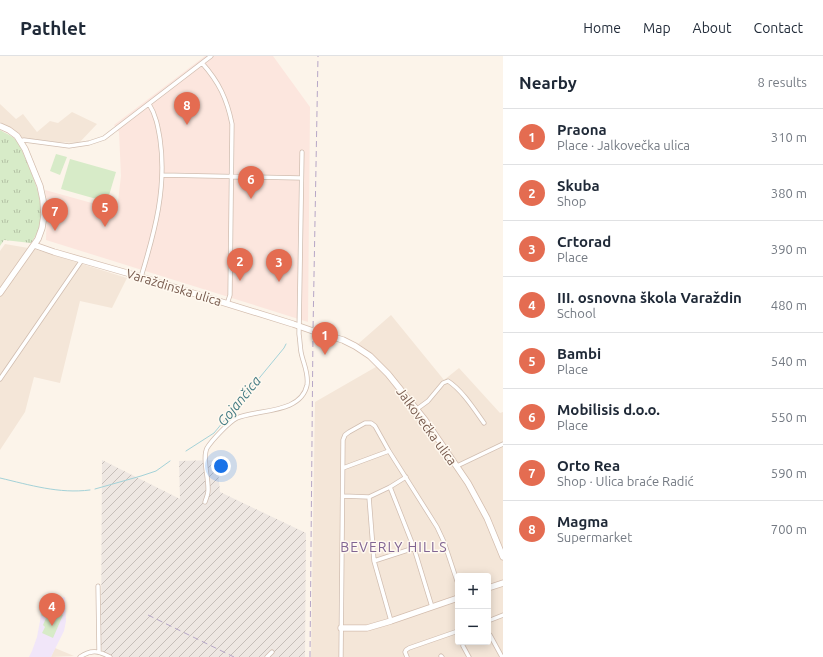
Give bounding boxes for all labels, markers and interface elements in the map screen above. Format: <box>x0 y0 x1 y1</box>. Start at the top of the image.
text: Pathlet <box>20 17 86 39</box>
text: Home <box>583 20 621 36</box>
text: Map <box>643 20 671 36</box>
text: About <box>693 20 732 36</box>
text: Contact <box>754 20 803 36</box>
text: Nearby <box>519 73 577 92</box>
text: 8 results <box>757 75 807 89</box>
pin: 8 <box>174 92 200 125</box>
text: Praona <box>557 121 607 138</box>
text: 1 <box>528 130 536 144</box>
text: 310 m <box>771 130 807 144</box>
text: Place · Jalkovečka ulica <box>557 138 690 152</box>
pin: 6 <box>238 166 264 199</box>
text: Skuba <box>557 177 600 194</box>
text: 2 <box>528 186 536 200</box>
text: 380 m <box>771 186 807 200</box>
pin: 5 <box>92 194 118 227</box>
text: Shop <box>557 194 586 208</box>
pin: 7 <box>42 198 68 231</box>
text: Crtorad <box>557 233 611 250</box>
text: 3 <box>528 242 536 256</box>
text: 390 m <box>771 242 807 256</box>
pin: 2 <box>227 248 253 281</box>
pin: 3 <box>266 249 292 282</box>
text: Place <box>557 250 588 264</box>
street label: Varaždinska ulica <box>125 266 223 308</box>
text: III. osnovna škola Varaždin <box>557 289 742 306</box>
text: 4 <box>528 298 536 312</box>
text: 480 m <box>771 298 807 312</box>
text: School <box>557 306 596 320</box>
pin: 1 <box>312 322 338 355</box>
text: Bambi <box>557 345 601 362</box>
text: 5 <box>528 354 536 368</box>
text: 540 m <box>771 354 807 368</box>
text: Place <box>557 362 588 376</box>
water label: Gojančica <box>214 372 264 429</box>
street label: Jalkovečka ulica <box>394 384 460 468</box>
text: Mobilisis d.o.o. <box>557 401 660 418</box>
text: 6 <box>528 410 536 424</box>
text: 550 m <box>771 410 807 424</box>
text: Place <box>557 418 588 432</box>
your location <box>211 456 231 476</box>
text: Orto Rea <box>557 457 620 474</box>
text: 7 <box>528 466 536 480</box>
text: 590 m <box>771 466 807 480</box>
text: Shop · Ulica braće Radić <box>557 474 694 488</box>
text: Magma <box>557 513 608 530</box>
text: 8 <box>528 522 536 536</box>
text: 700 m <box>771 522 807 536</box>
text: Supermarket <box>557 530 632 544</box>
district label: BEVERLY HILLS <box>340 539 448 555</box>
map controls <box>455 573 491 645</box>
button: + <box>455 573 491 609</box>
pin: 4 <box>39 593 65 626</box>
button: − <box>455 609 491 645</box>

